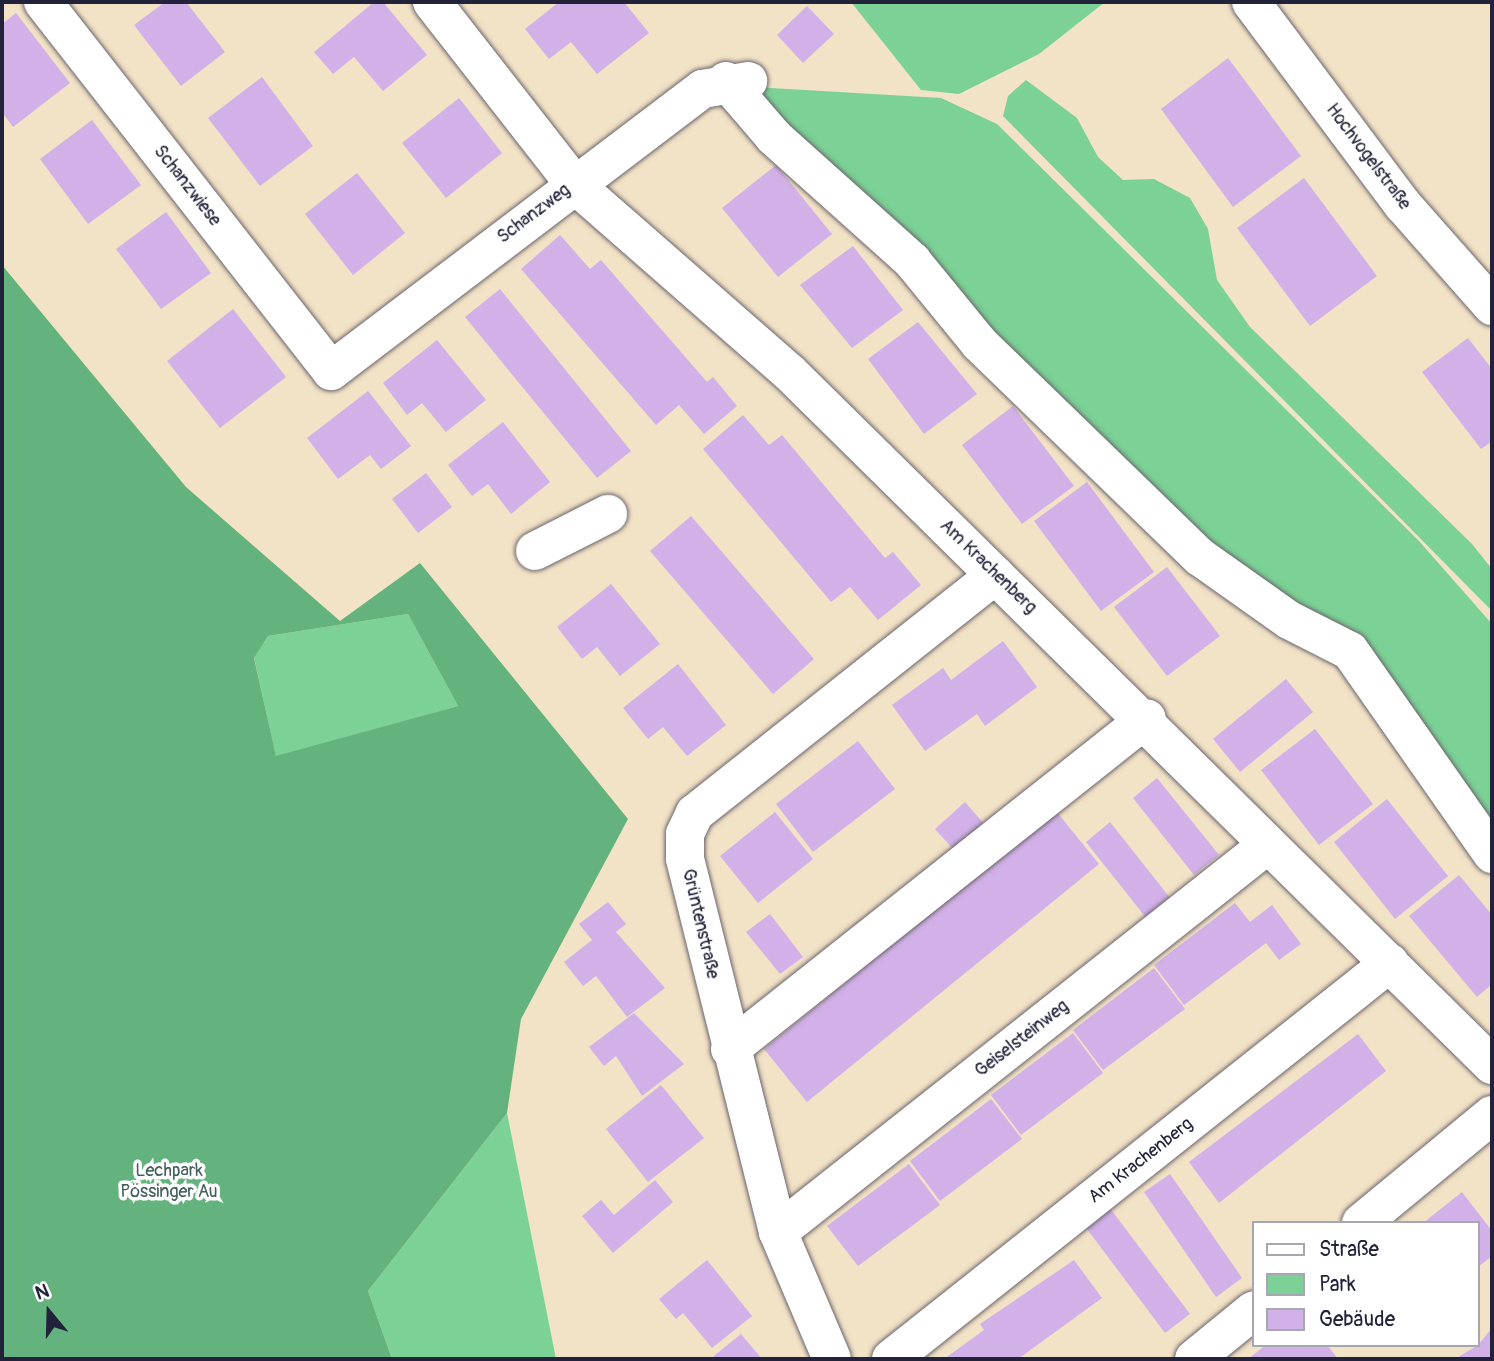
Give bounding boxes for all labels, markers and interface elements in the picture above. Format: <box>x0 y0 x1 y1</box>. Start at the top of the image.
street label: Hochvogelstraße <box>1321 100 1415 214</box>
street label: Schanzwiese <box>149 141 225 231</box>
street label: Schanzweg <box>493 180 575 248</box>
street label: Am Krachenberg <box>935 515 1041 619</box>
street label: Grüntenstraße <box>677 867 723 981</box>
street label: Geiselsteinweg <box>971 996 1073 1082</box>
street label: Am Krachenberg <box>1085 1114 1197 1208</box>
park label: Lechpark Pössinger Au <box>120 1161 218 1204</box>
legend <box>1252 1221 1480 1347</box>
text: Straße <box>1319 1236 1379 1263</box>
text: Park <box>1319 1271 1356 1298</box>
north arrow <box>14 1277 84 1347</box>
text: N <box>32 1279 52 1306</box>
text: Gebäude <box>1319 1306 1395 1333</box>

